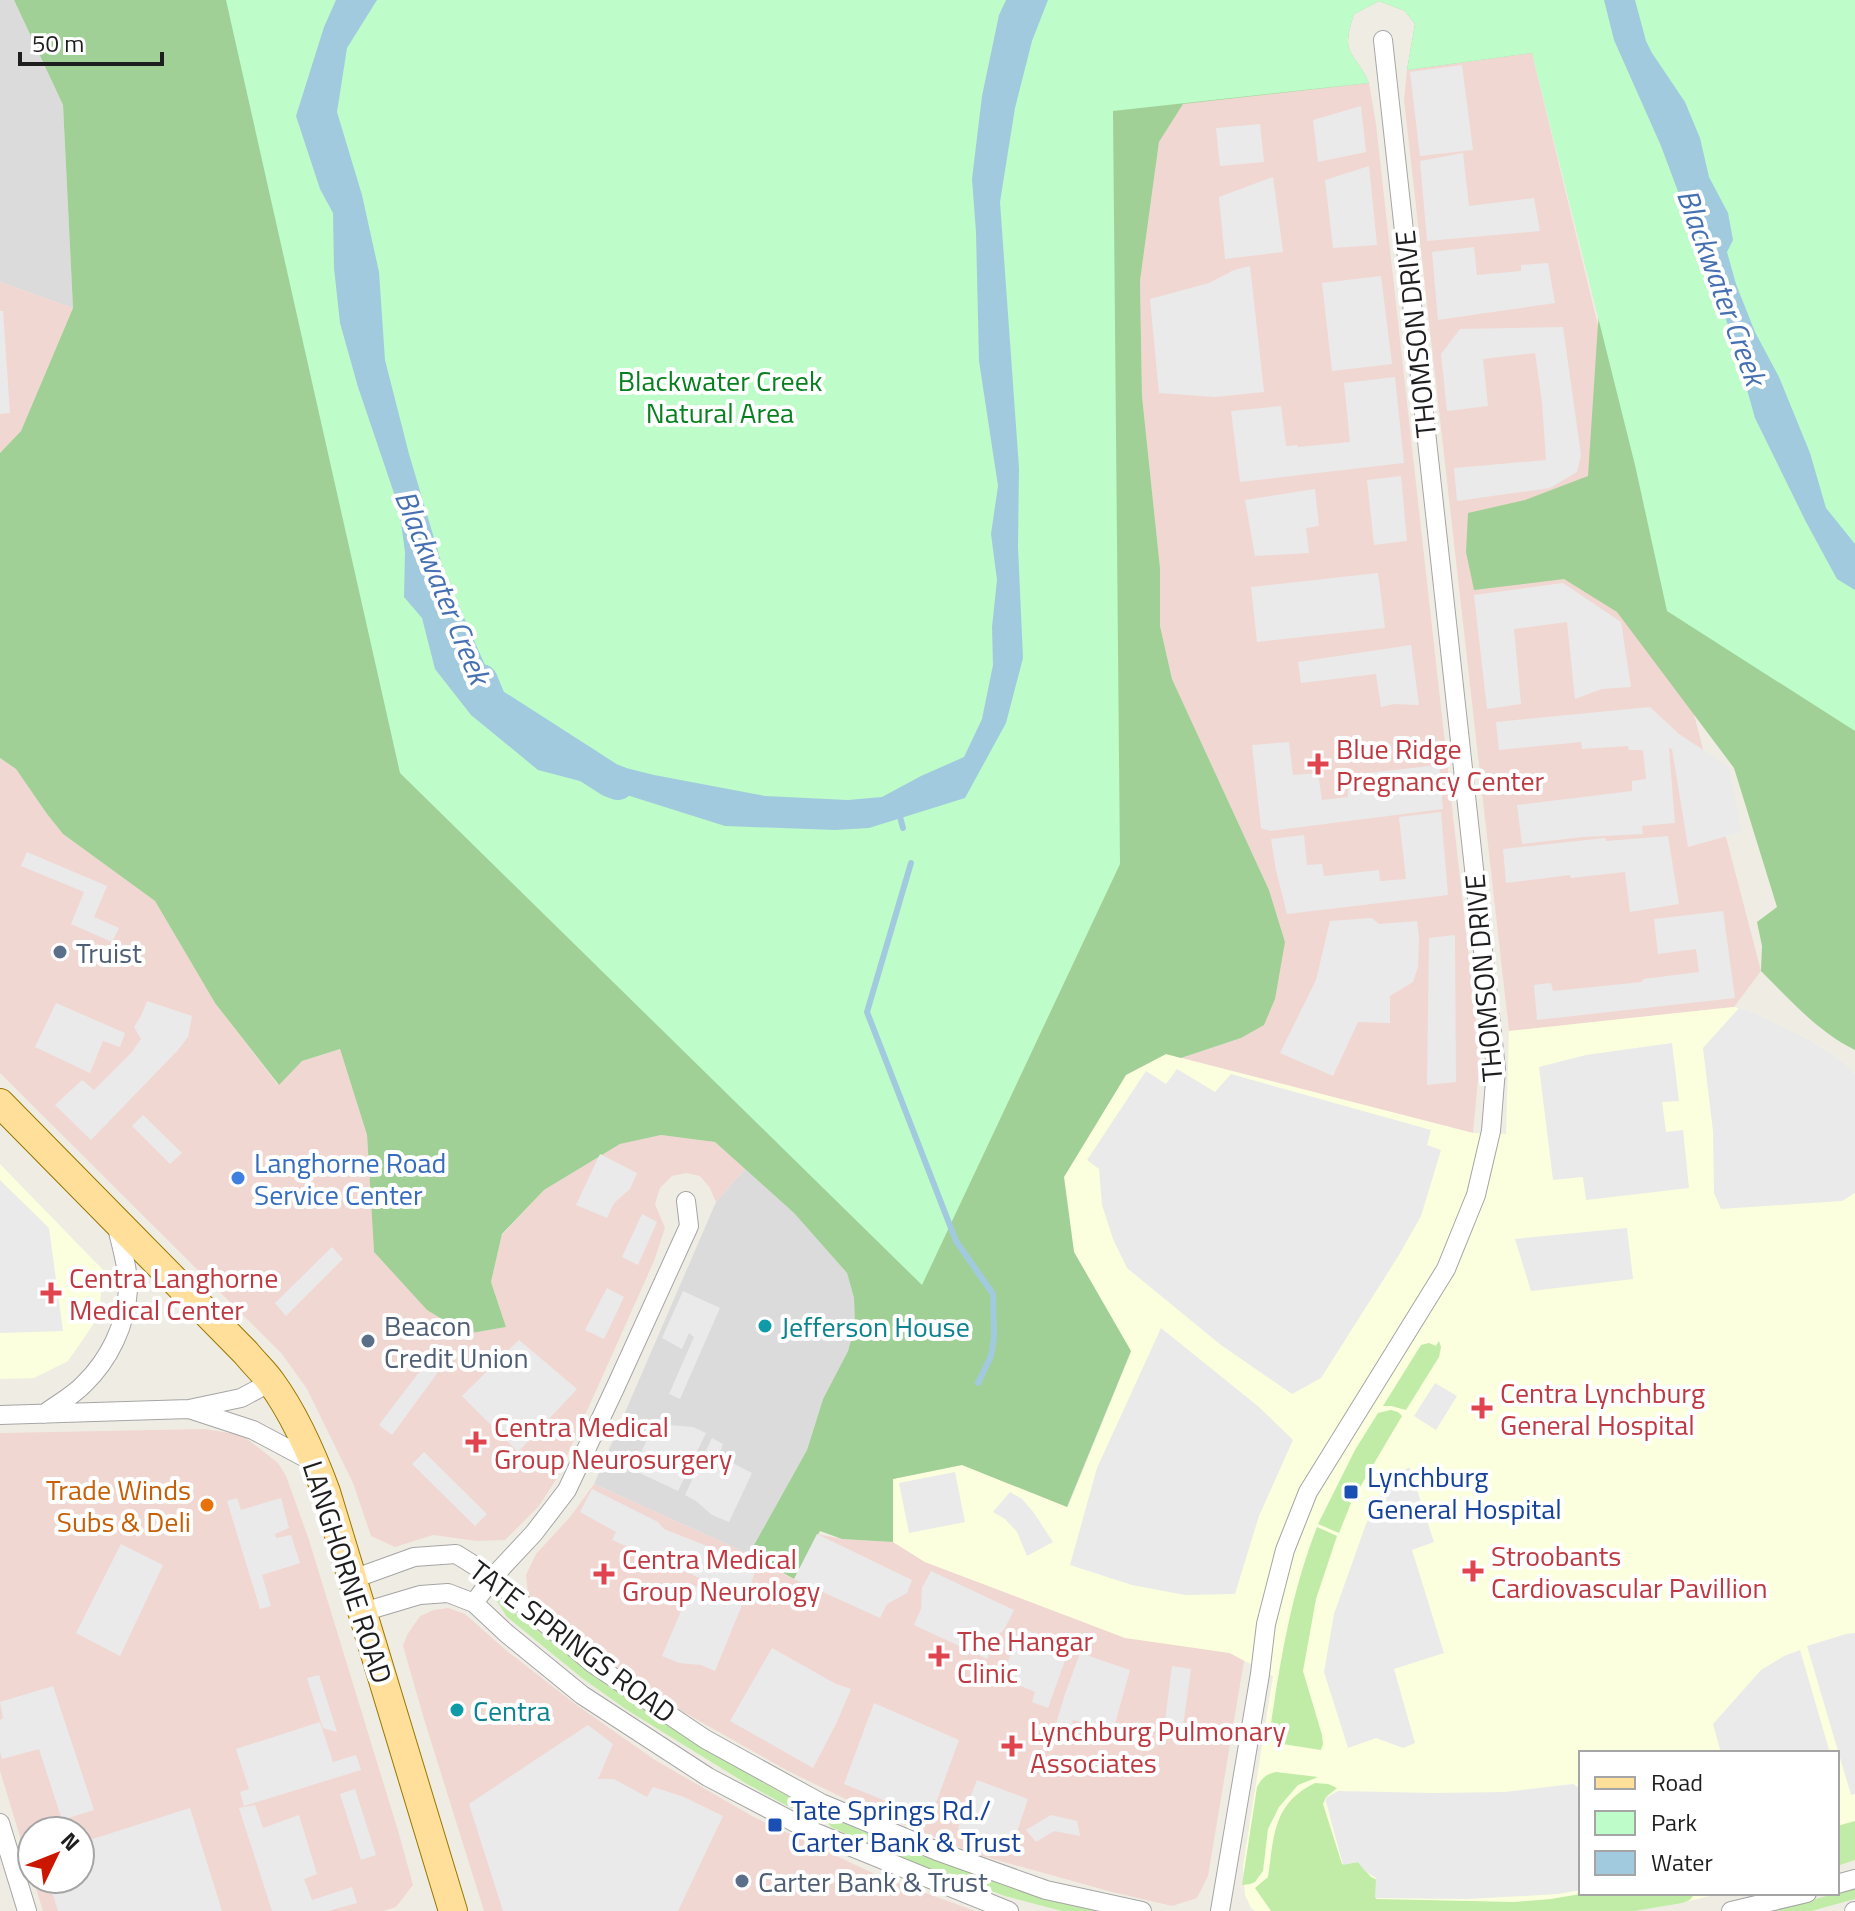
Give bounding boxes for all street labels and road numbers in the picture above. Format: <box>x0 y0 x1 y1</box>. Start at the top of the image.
street label: THOMSON DRIVE <box>1383 228 1447 440</box>
street label: THOMSON DRIVE <box>1453 872 1513 1084</box>
street label: LANGHORNE ROAD <box>292 1455 404 1689</box>
street label: TATE SPRINGS ROAD <box>461 1549 685 1733</box>

